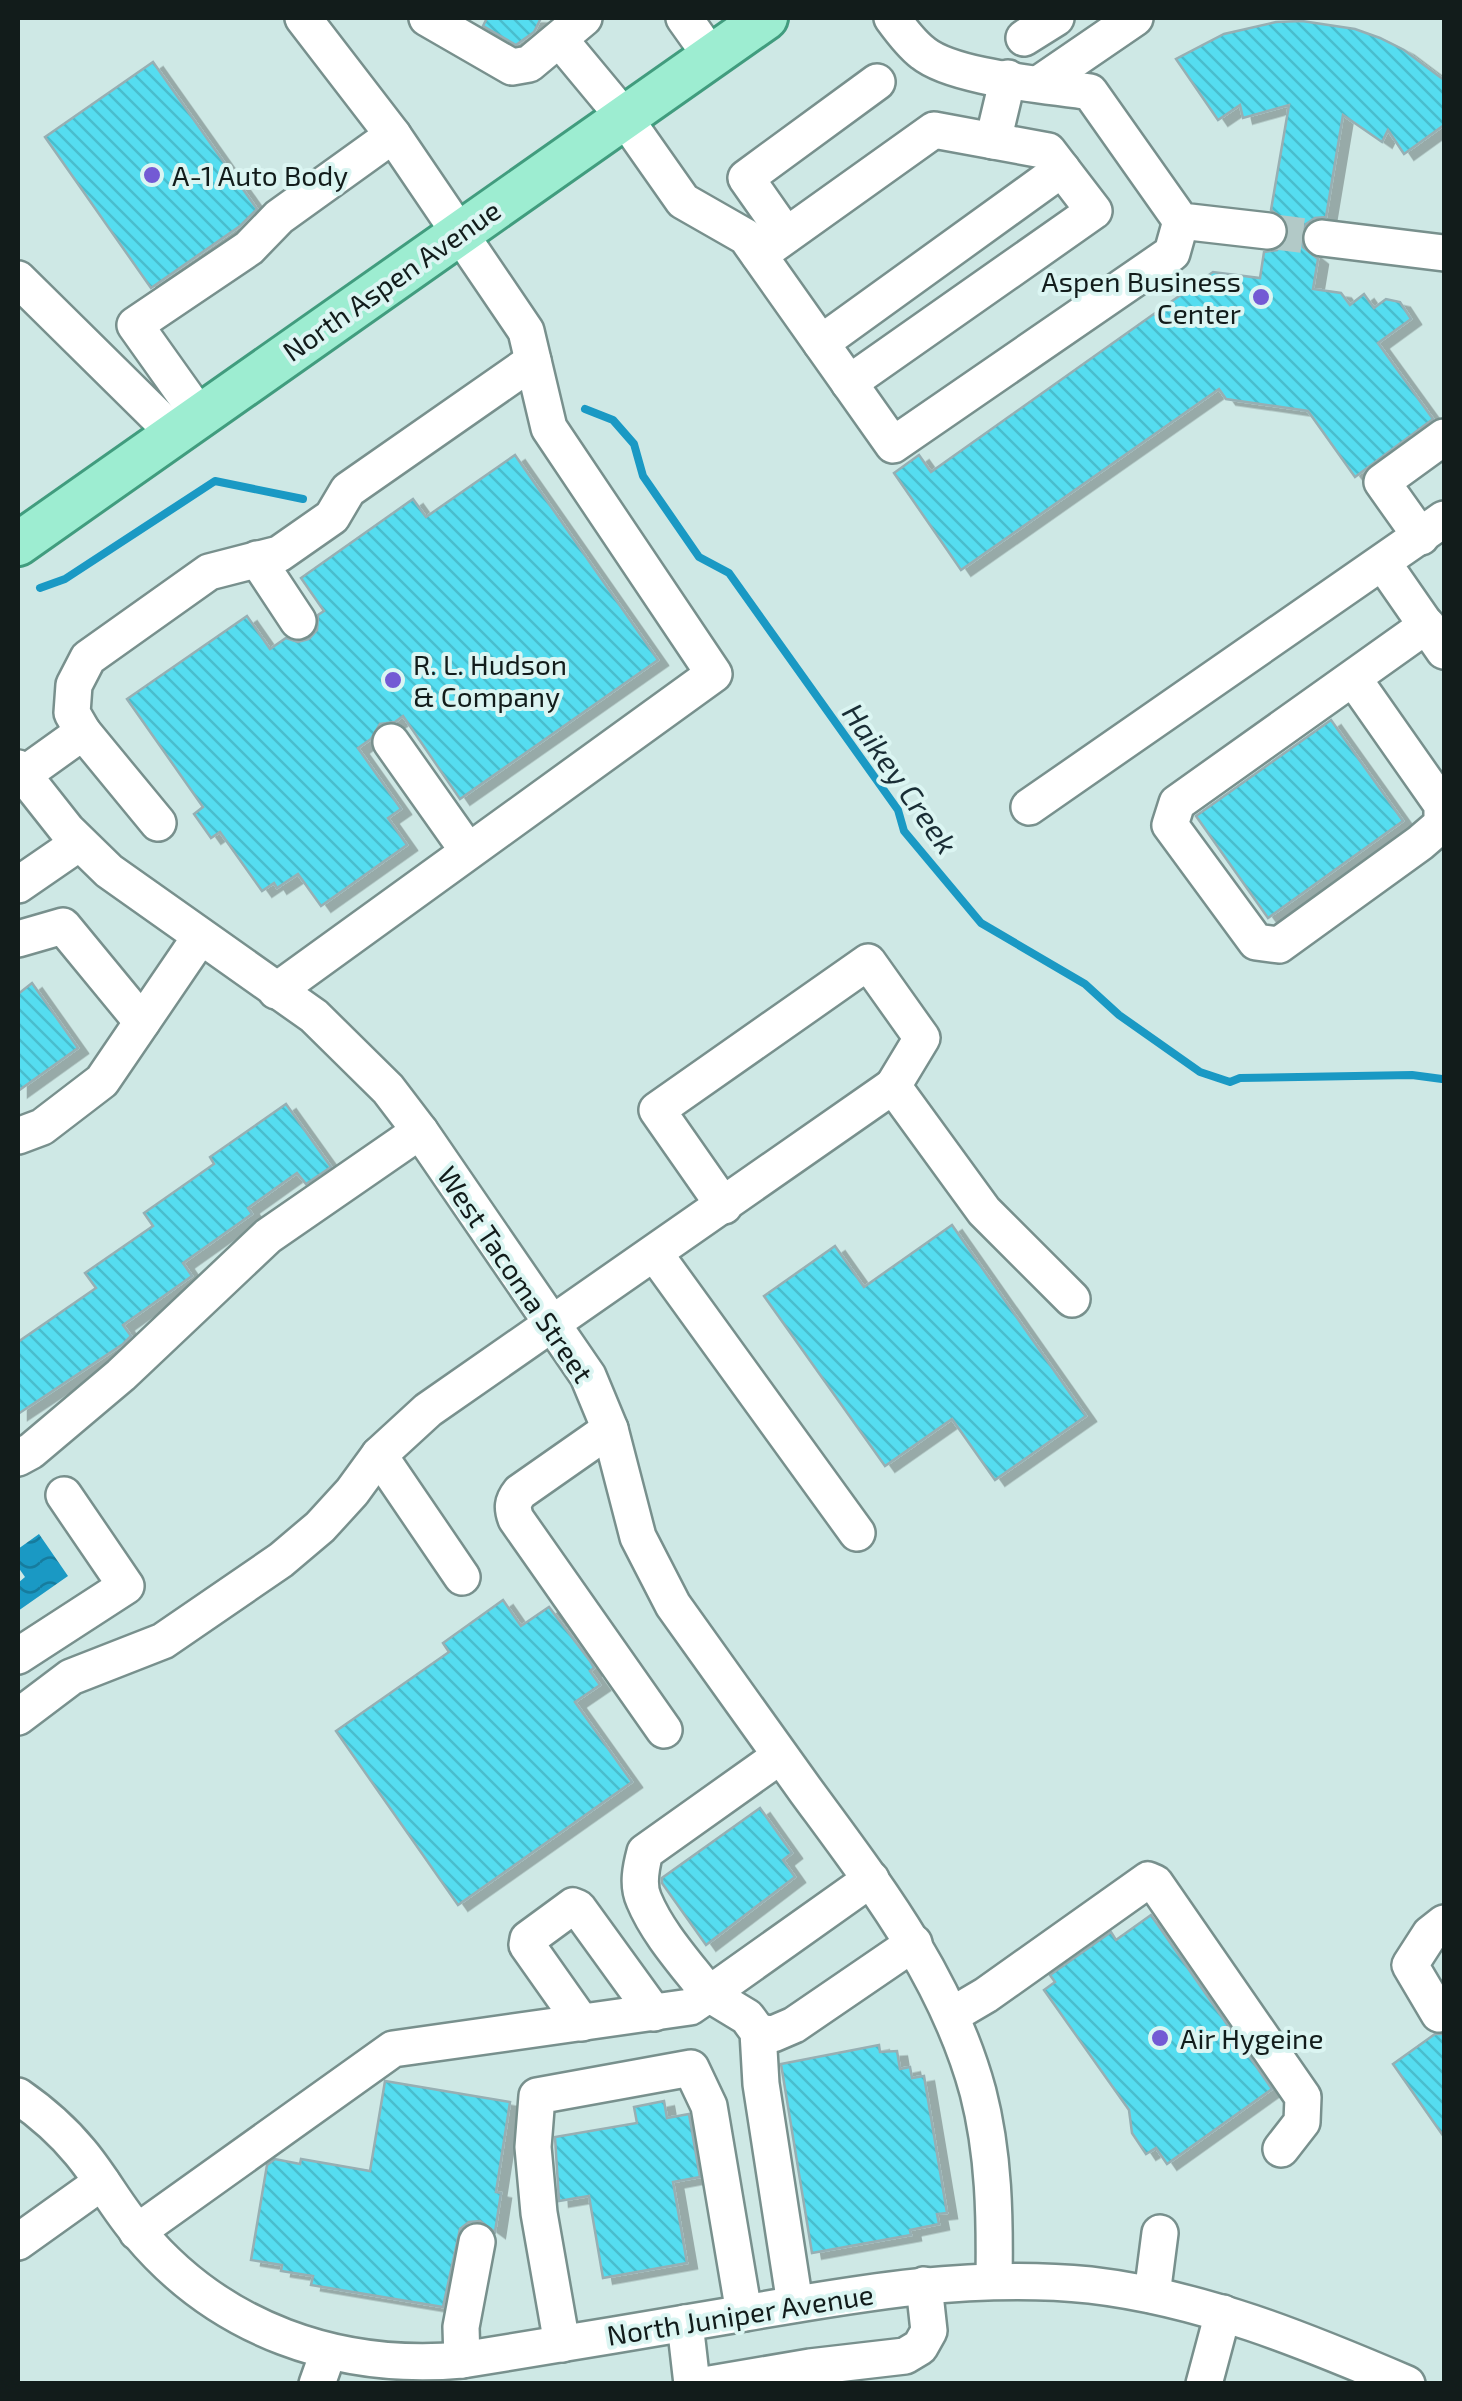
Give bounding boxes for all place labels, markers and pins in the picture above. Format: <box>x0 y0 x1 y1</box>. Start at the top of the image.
place label: A-1 Auto Body <box>172 158 348 192</box>
marker: A-1 Auto Body <box>141 164 163 186</box>
place label: Aspen Business Center <box>1041 264 1241 330</box>
marker: Aspen Business Center <box>1250 286 1272 308</box>
place label: R. L. Hudson & Company <box>413 647 567 713</box>
marker: R. L. Hudson & Company <box>382 669 404 691</box>
place label: Air Hygeine <box>1180 2021 1323 2055</box>
marker: Air Hygeine <box>1149 2027 1171 2049</box>

